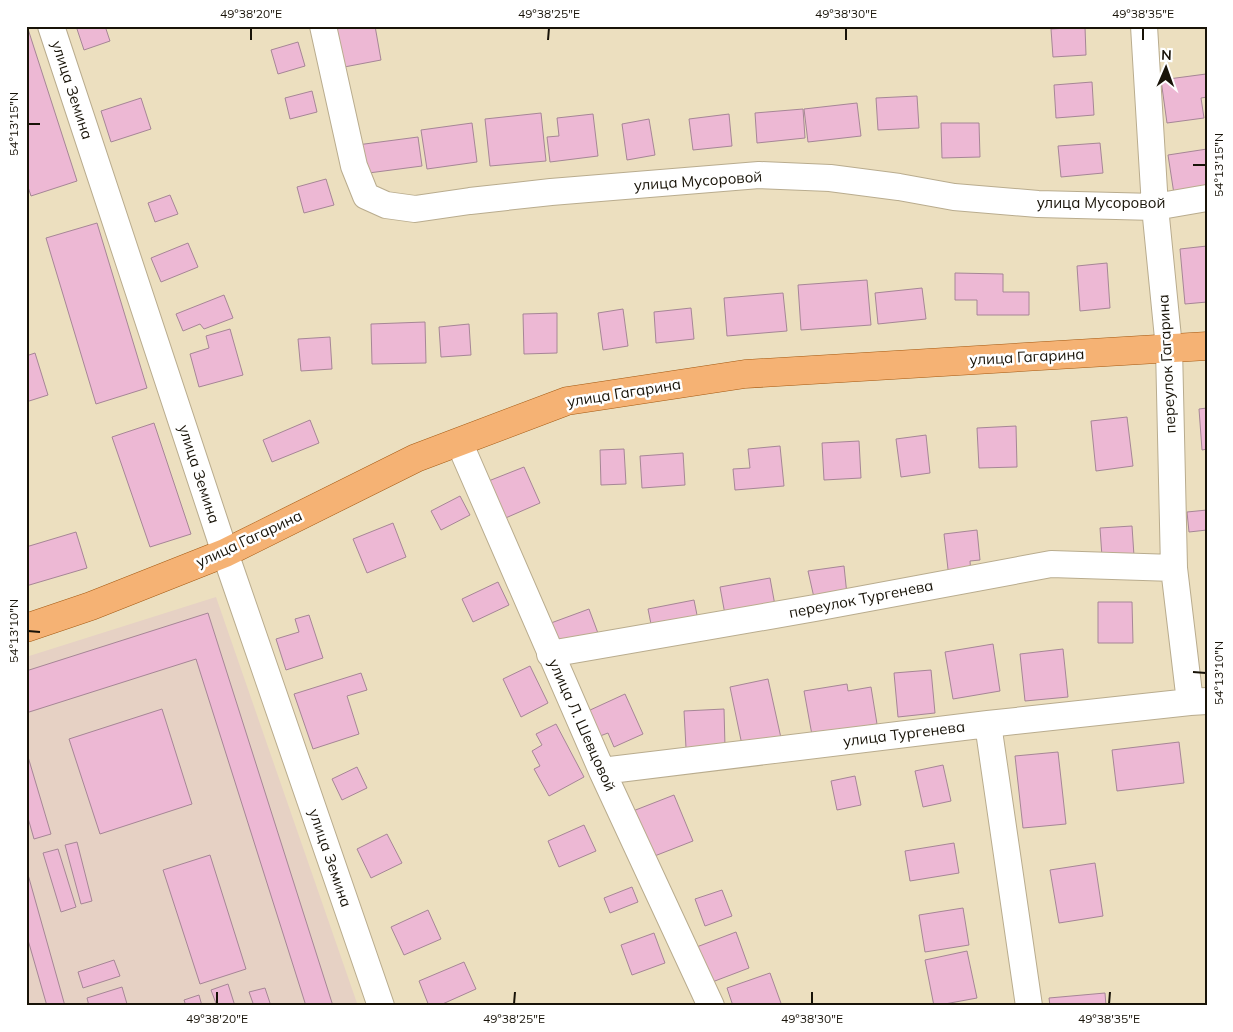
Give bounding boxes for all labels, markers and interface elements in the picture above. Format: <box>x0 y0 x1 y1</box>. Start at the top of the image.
text: 49°38'20"E <box>220 6 282 21</box>
text: 49°38'25"E <box>518 6 580 21</box>
text: 49°38'30"E <box>815 6 877 21</box>
text: 49°38'35"E <box>1112 6 1174 21</box>
street label: улица Земина <box>48 38 97 142</box>
north arrow <box>1140 42 1190 92</box>
text: N <box>1161 46 1172 64</box>
text: 54°13'15"N <box>6 92 21 156</box>
text: 54°13'15"N <box>1211 133 1226 197</box>
street label: улица Мусоровой <box>633 167 763 194</box>
street label: улица Мусоровой <box>1037 193 1165 212</box>
street label: переулок Гагарина <box>1153 294 1180 434</box>
street label: улица Гагарина <box>969 344 1085 369</box>
street label: улица Гагарина <box>566 374 682 411</box>
street label: улица Земина <box>175 422 224 526</box>
street label: улица Гагарина <box>193 506 305 571</box>
street label: переулок Тургенева <box>787 575 935 622</box>
text: 54°13'10"N <box>6 599 21 663</box>
text: 54°13'10"N <box>1211 641 1226 705</box>
street label: улица Л. Шевцовой <box>545 656 620 794</box>
street label: улица Тургенева <box>842 717 966 750</box>
street label: улица Земина <box>305 806 356 910</box>
text: 49°38'20"E <box>186 1011 248 1026</box>
text: 49°38'25"E <box>483 1011 545 1026</box>
text: 49°38'30"E <box>781 1011 843 1026</box>
text: 49°38'35"E <box>1078 1011 1140 1026</box>

